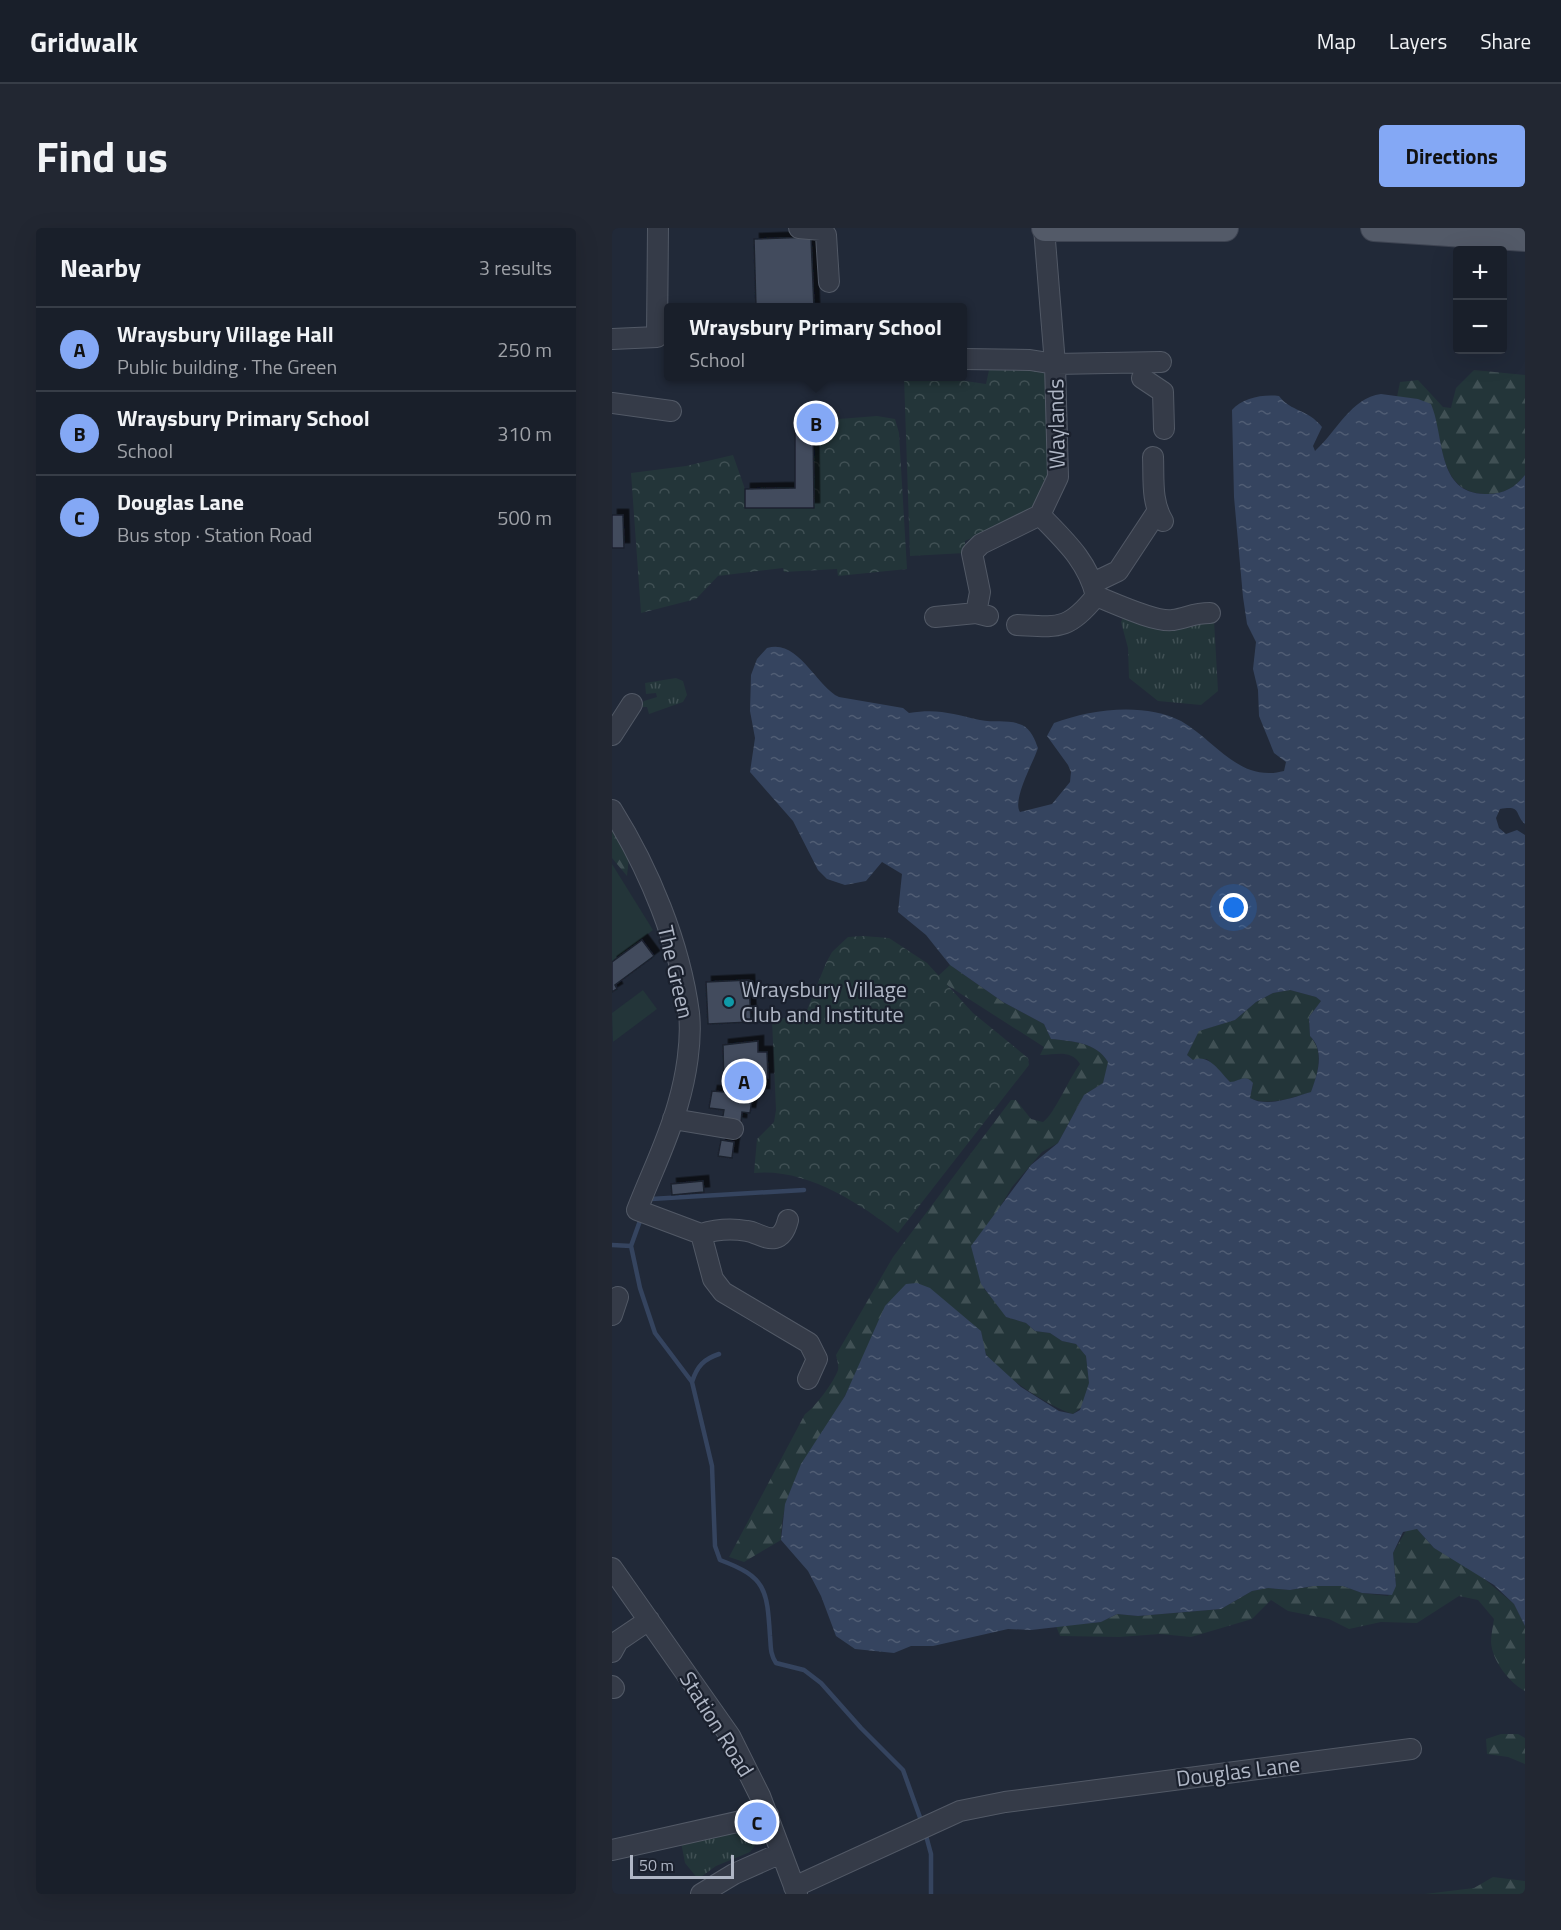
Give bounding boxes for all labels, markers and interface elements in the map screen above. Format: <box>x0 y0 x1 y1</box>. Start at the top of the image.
text: Gridwalk <box>30 20 138 63</box>
text: Map <box>1317 25 1356 57</box>
text: Layers <box>1389 25 1447 57</box>
text: Share <box>1480 25 1531 57</box>
text: Find us <box>36 124 168 188</box>
button: Directions <box>1379 125 1525 187</box>
map controls <box>1453 246 1507 354</box>
button: + <box>1453 246 1507 300</box>
text: Nearby <box>60 248 141 287</box>
text: 3 results <box>479 252 552 283</box>
button: − <box>1453 300 1507 354</box>
popup <box>664 303 967 381</box>
text: Wraysbury Primary School <box>689 310 942 344</box>
text: Wraysbury Village Hall <box>117 317 334 351</box>
text: A <box>73 334 86 365</box>
text: 250 m <box>497 334 552 365</box>
text: School <box>689 344 745 375</box>
text: Public building · The Green <box>117 351 337 382</box>
street label: Waylands <box>1038 378 1074 470</box>
pin: B <box>796 400 836 446</box>
text: Wraysbury Primary School <box>117 401 370 435</box>
text: B <box>73 418 86 449</box>
text: 310 m <box>497 418 552 449</box>
text: School <box>117 435 173 466</box>
text: Douglas Lane <box>117 485 244 519</box>
text: C <box>74 502 85 533</box>
text: 500 m <box>497 502 552 533</box>
text: Bus stop · Station Road <box>117 519 312 550</box>
your location <box>1219 893 1248 922</box>
street label: The Green <box>649 922 703 1022</box>
place label: Wraysbury Village Club and Institute <box>741 972 907 1031</box>
marker: Wraysbury Village Club and Institute <box>722 995 736 1009</box>
pin: A <box>724 1058 764 1104</box>
street label: Station Road <box>671 1665 763 1783</box>
street label: Douglas Lane <box>1174 1747 1302 1795</box>
pin: C <box>738 1800 776 1844</box>
scale bar <box>630 1852 734 1880</box>
text: 50 m <box>639 1853 674 1877</box>

